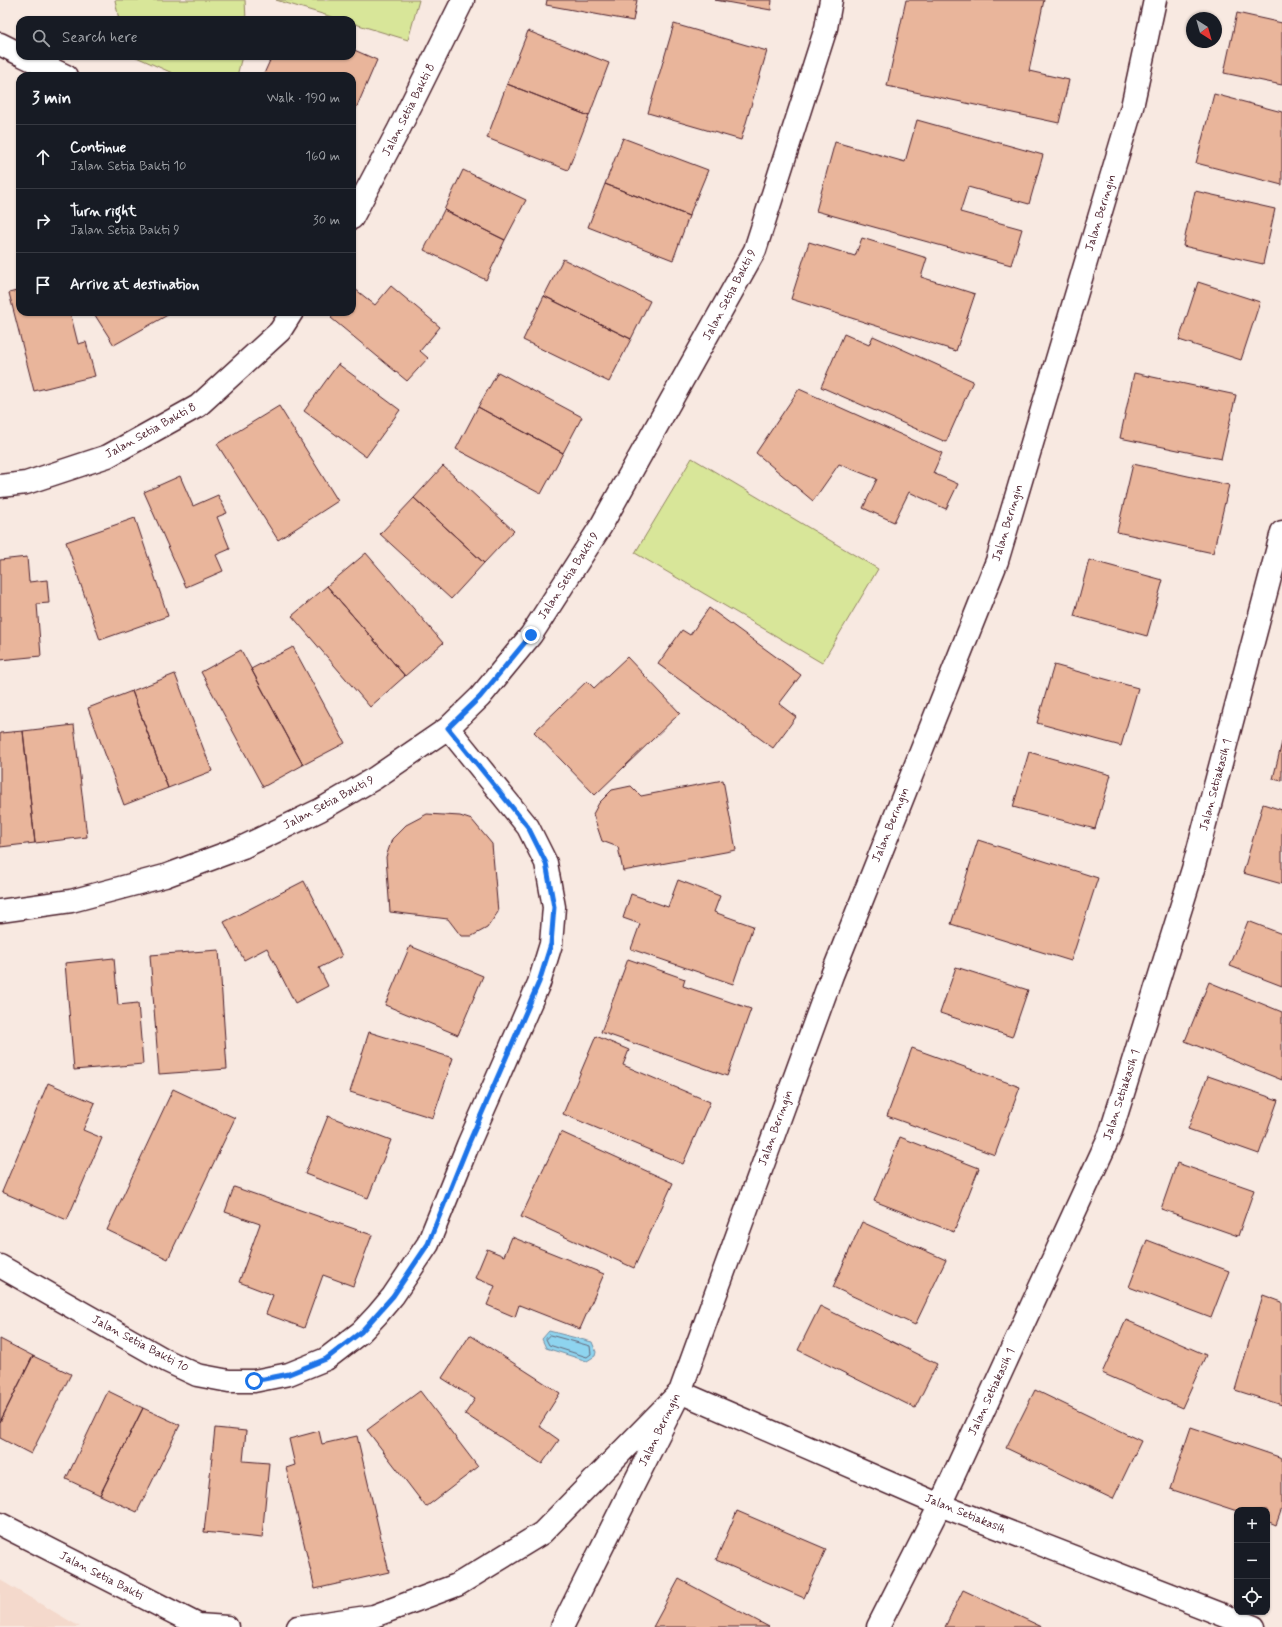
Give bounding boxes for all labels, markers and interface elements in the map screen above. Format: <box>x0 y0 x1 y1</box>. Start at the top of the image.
north arrow <box>1186 12 1222 48</box>
search box <box>16 16 356 60</box>
icon: search <box>30 27 52 49</box>
text: Search here <box>62 28 138 48</box>
street label: Jalan Setia Bakti 8 <box>379 61 439 159</box>
text: 3 min <box>32 87 71 109</box>
text: Walk · 190 m <box>267 90 340 107</box>
text: Continue <box>70 138 126 158</box>
icon: ahead <box>32 146 54 168</box>
text: 160 m <box>305 148 340 165</box>
text: Jalan Setia Bakti 10 <box>70 158 186 175</box>
street label: Jalan Beringin <box>1082 173 1120 253</box>
text: Turn right <box>70 202 137 222</box>
icon: right <box>32 210 54 232</box>
text: 30 m <box>313 212 340 229</box>
text: Jalan Setia Bakti 9 <box>70 222 180 239</box>
street label: Jalan Setia Bakti 9 <box>699 247 761 343</box>
icon: arrive <box>32 274 54 296</box>
text: Arrive at destination <box>70 275 199 295</box>
street label: Jalan Setia Bakti 8 <box>103 399 199 463</box>
street label: Jalan Beringin <box>989 483 1027 563</box>
street label: Jalan Setia Bakti 9 <box>535 529 603 623</box>
route end <box>522 626 540 644</box>
street label: Jalan Setiakasih 1 <box>1196 737 1236 833</box>
street label: Jalan Setia Bakti 9 <box>281 772 377 834</box>
street label: Jalan Beringin <box>869 785 913 865</box>
street label: Jalan Setiakasih 1 <box>1100 1047 1144 1143</box>
street label: Jalan Beringin <box>755 1088 797 1168</box>
street label: Jalan Setia Bakti 10 <box>89 1312 191 1376</box>
street label: Jalan Setiakasih 1 <box>965 1346 1019 1438</box>
route start <box>245 1372 263 1390</box>
street label: Jalan Beringin <box>635 1391 685 1469</box>
street label: Jalan Setiakasih <box>922 1490 1008 1538</box>
map controls <box>1234 1507 1270 1615</box>
button: + <box>1234 1507 1270 1543</box>
button: − <box>1234 1543 1270 1579</box>
street label: Jalan Setia Bakti <box>56 1548 146 1604</box>
button: locate <box>1234 1579 1270 1615</box>

